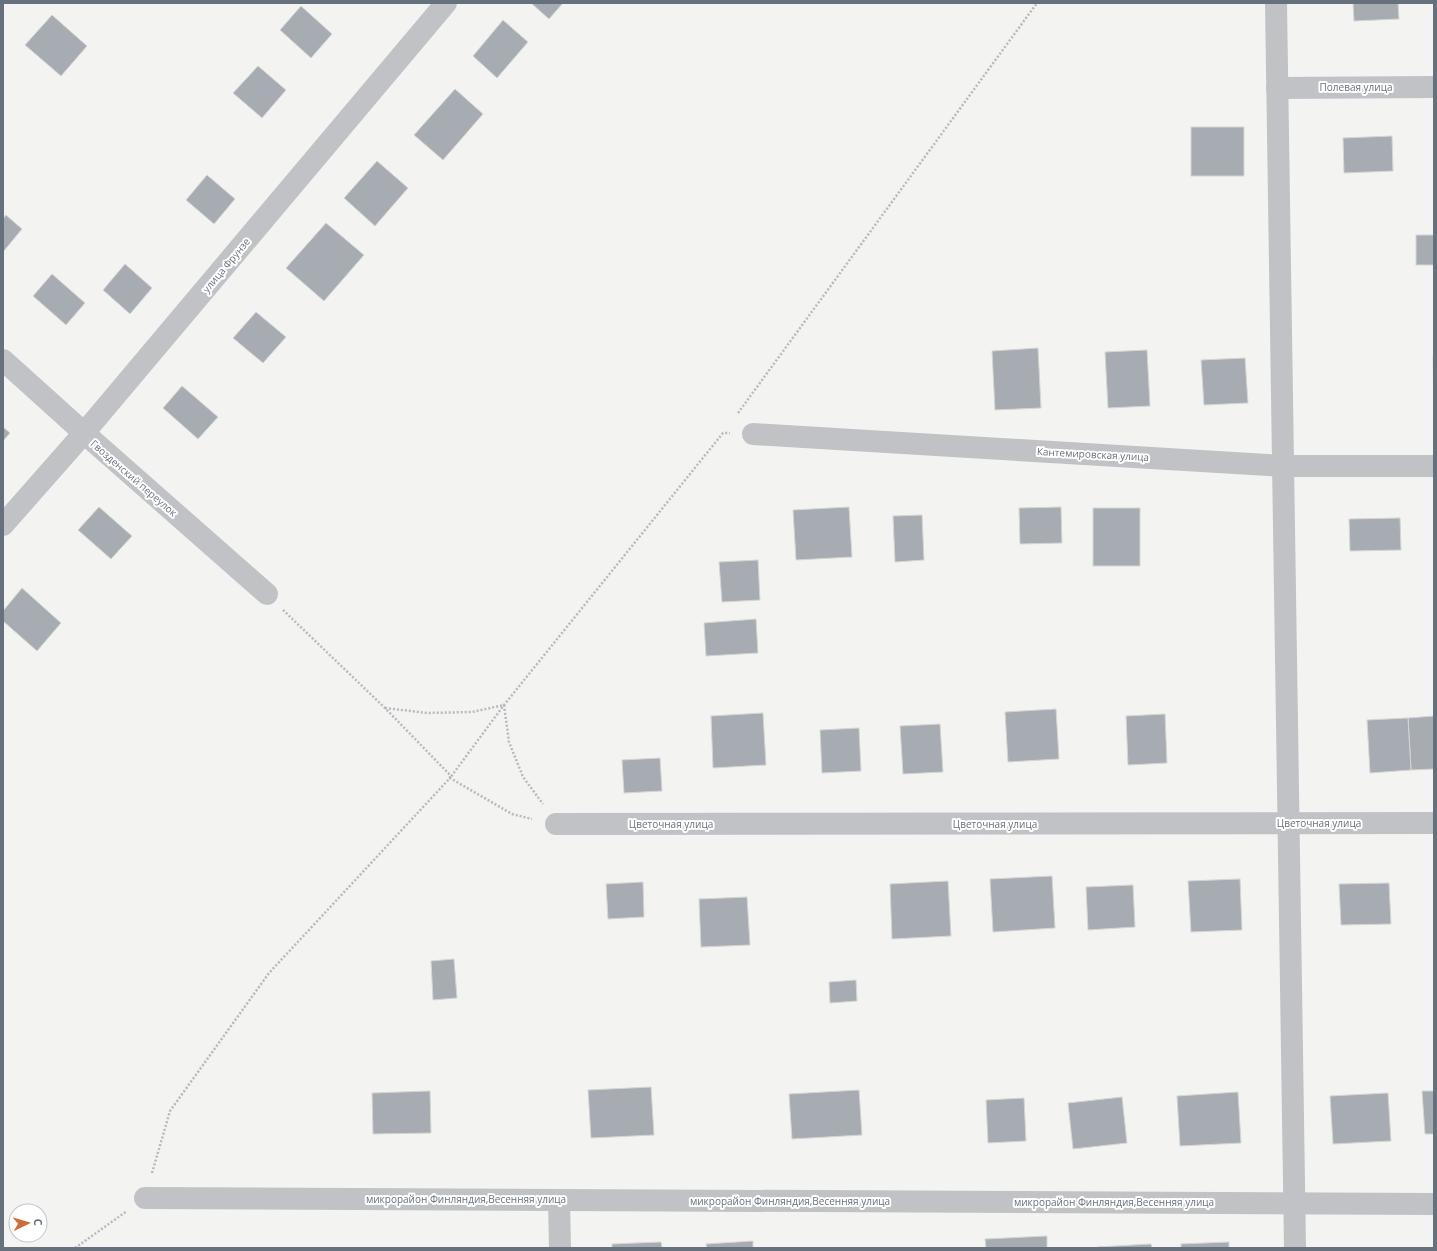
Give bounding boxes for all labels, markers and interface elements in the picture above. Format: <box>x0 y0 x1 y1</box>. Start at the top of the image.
street label: Полевая улица <box>1320 80 1392 94</box>
street label: улица Фрунзе <box>199 234 253 295</box>
street label: Гвозденский переулок <box>88 437 181 520</box>
street label: Кантемировская улица <box>1036 444 1150 464</box>
street label: Цветочная улица <box>1277 816 1361 830</box>
street label: Цветочная улица <box>629 817 713 831</box>
street label: Цветочная улица <box>953 817 1037 831</box>
street label: микрорайон Финляндия,Весенняя улица <box>366 1192 566 1206</box>
street label: микрорайон Финляндия,Весенняя улица <box>690 1194 890 1208</box>
street label: микрорайон Финляндия,Весенняя улица <box>1014 1195 1214 1209</box>
north arrow <box>8 1203 48 1243</box>
text: С <box>31 1218 46 1226</box>

